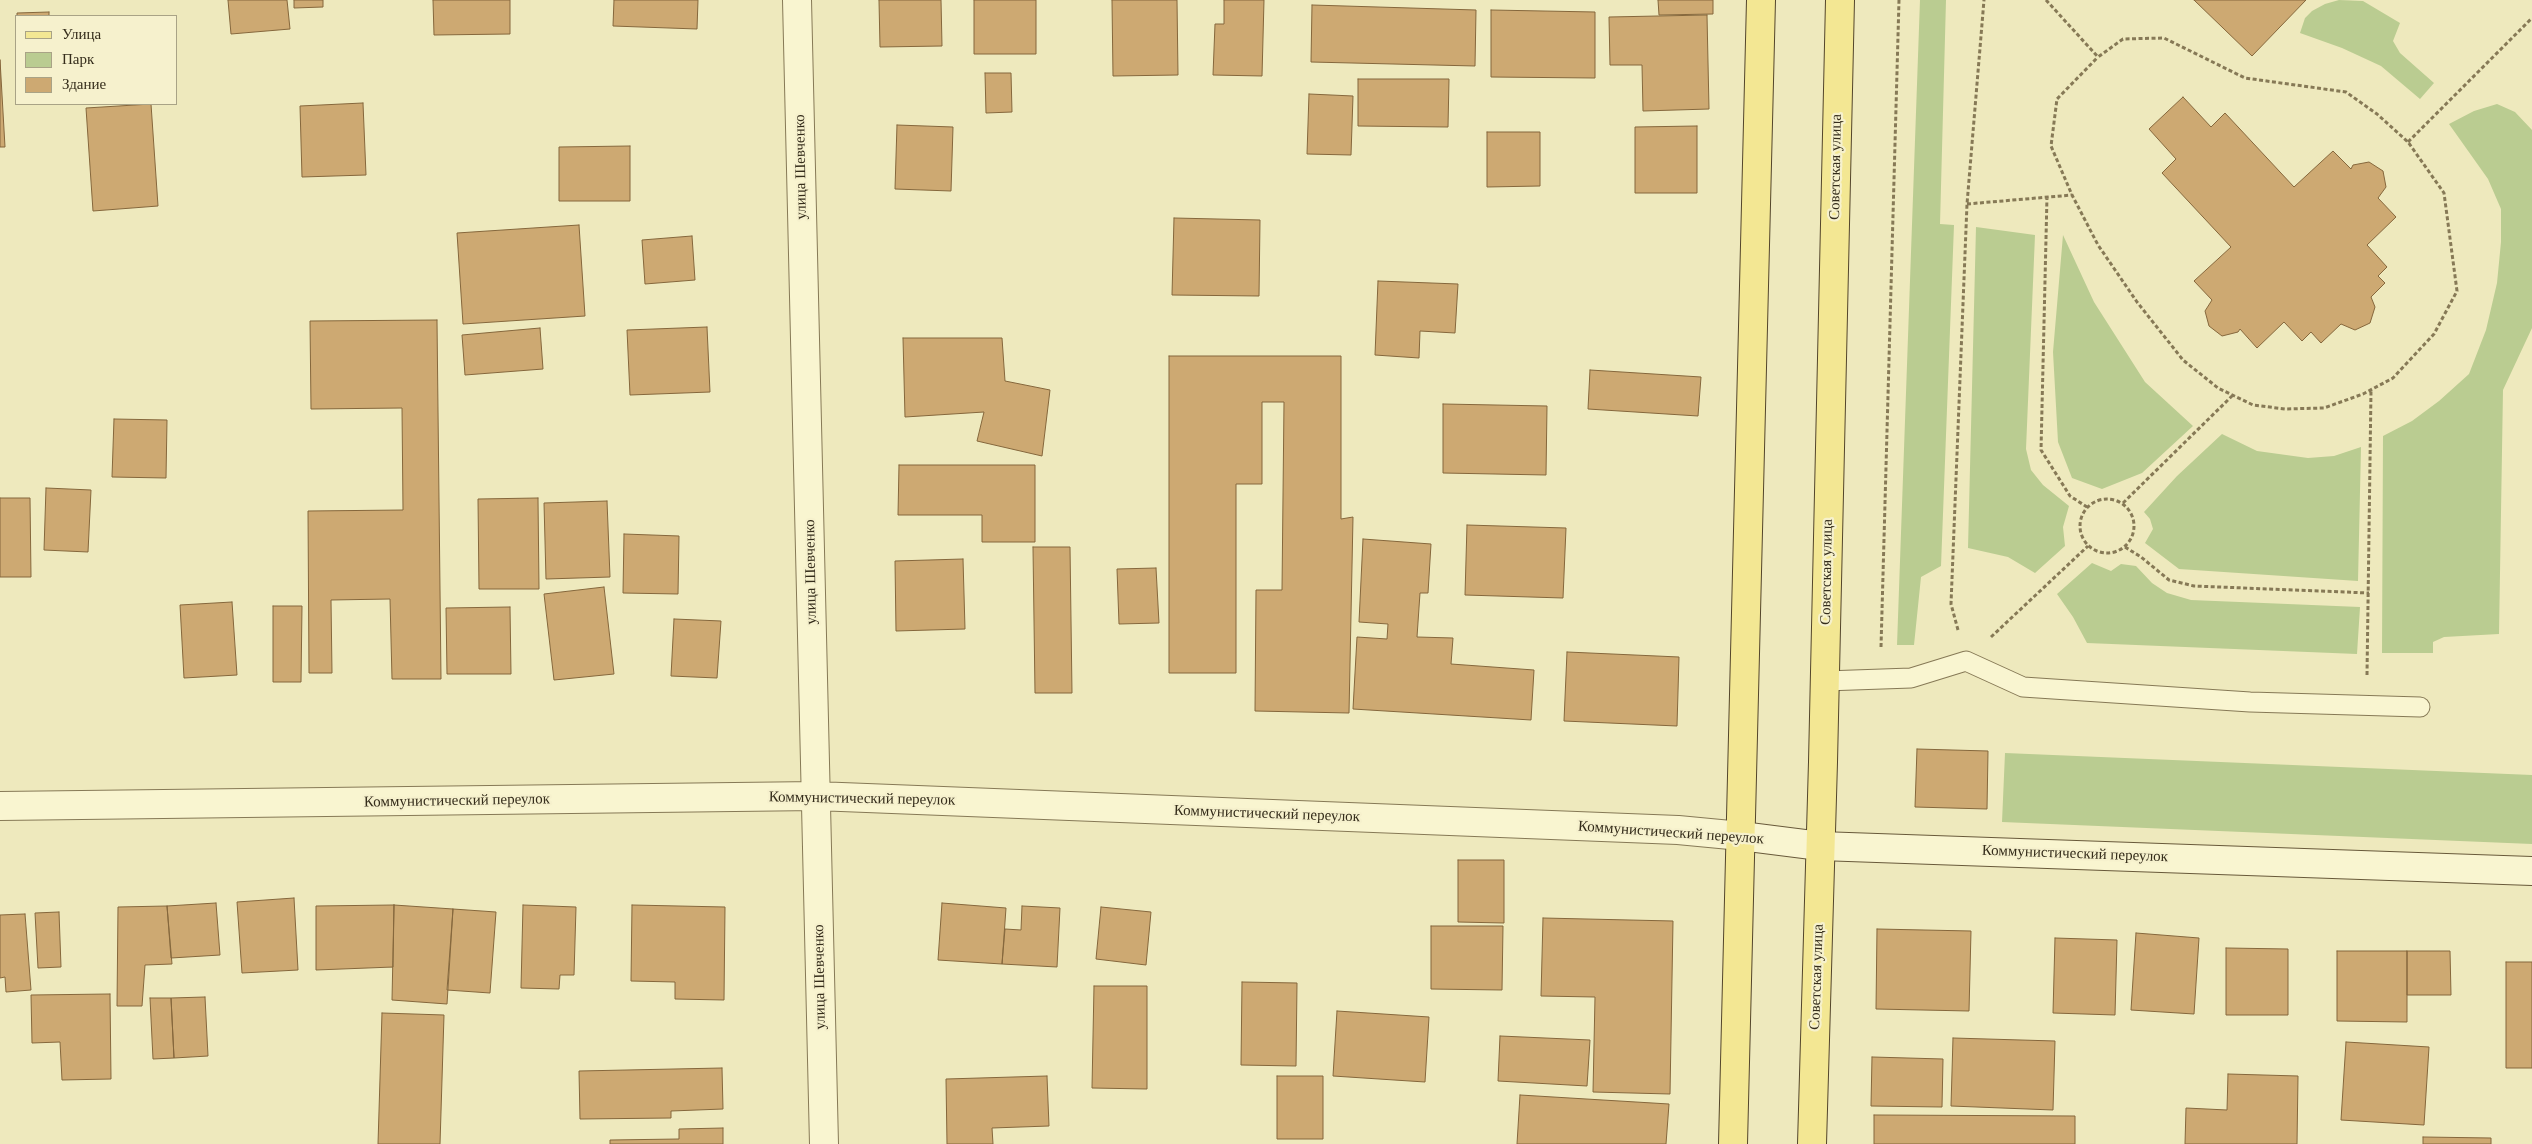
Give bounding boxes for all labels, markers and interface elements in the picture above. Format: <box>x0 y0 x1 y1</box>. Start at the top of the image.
legend <box>15 15 178 105</box>
text: Улица <box>62 26 101 42</box>
text: Парк <box>62 51 94 67</box>
text: Здание <box>62 76 106 92</box>
street label: улица Шевченко <box>791 114 811 220</box>
street label: Советская улица <box>1826 114 1846 220</box>
street label: улица Шевченко <box>801 519 821 625</box>
street label: Советская улица <box>1817 519 1837 625</box>
street label: Коммунистический переулок <box>769 788 955 810</box>
street label: Коммунистический переулок <box>364 790 550 812</box>
street label: Коммунистический переулок <box>1174 802 1360 826</box>
street label: Коммунистический переулок <box>1578 818 1764 848</box>
street label: Коммунистический переулок <box>1982 842 2168 866</box>
street label: улица Шевченко <box>810 924 830 1030</box>
street label: Советская улица <box>1806 924 1828 1030</box>

